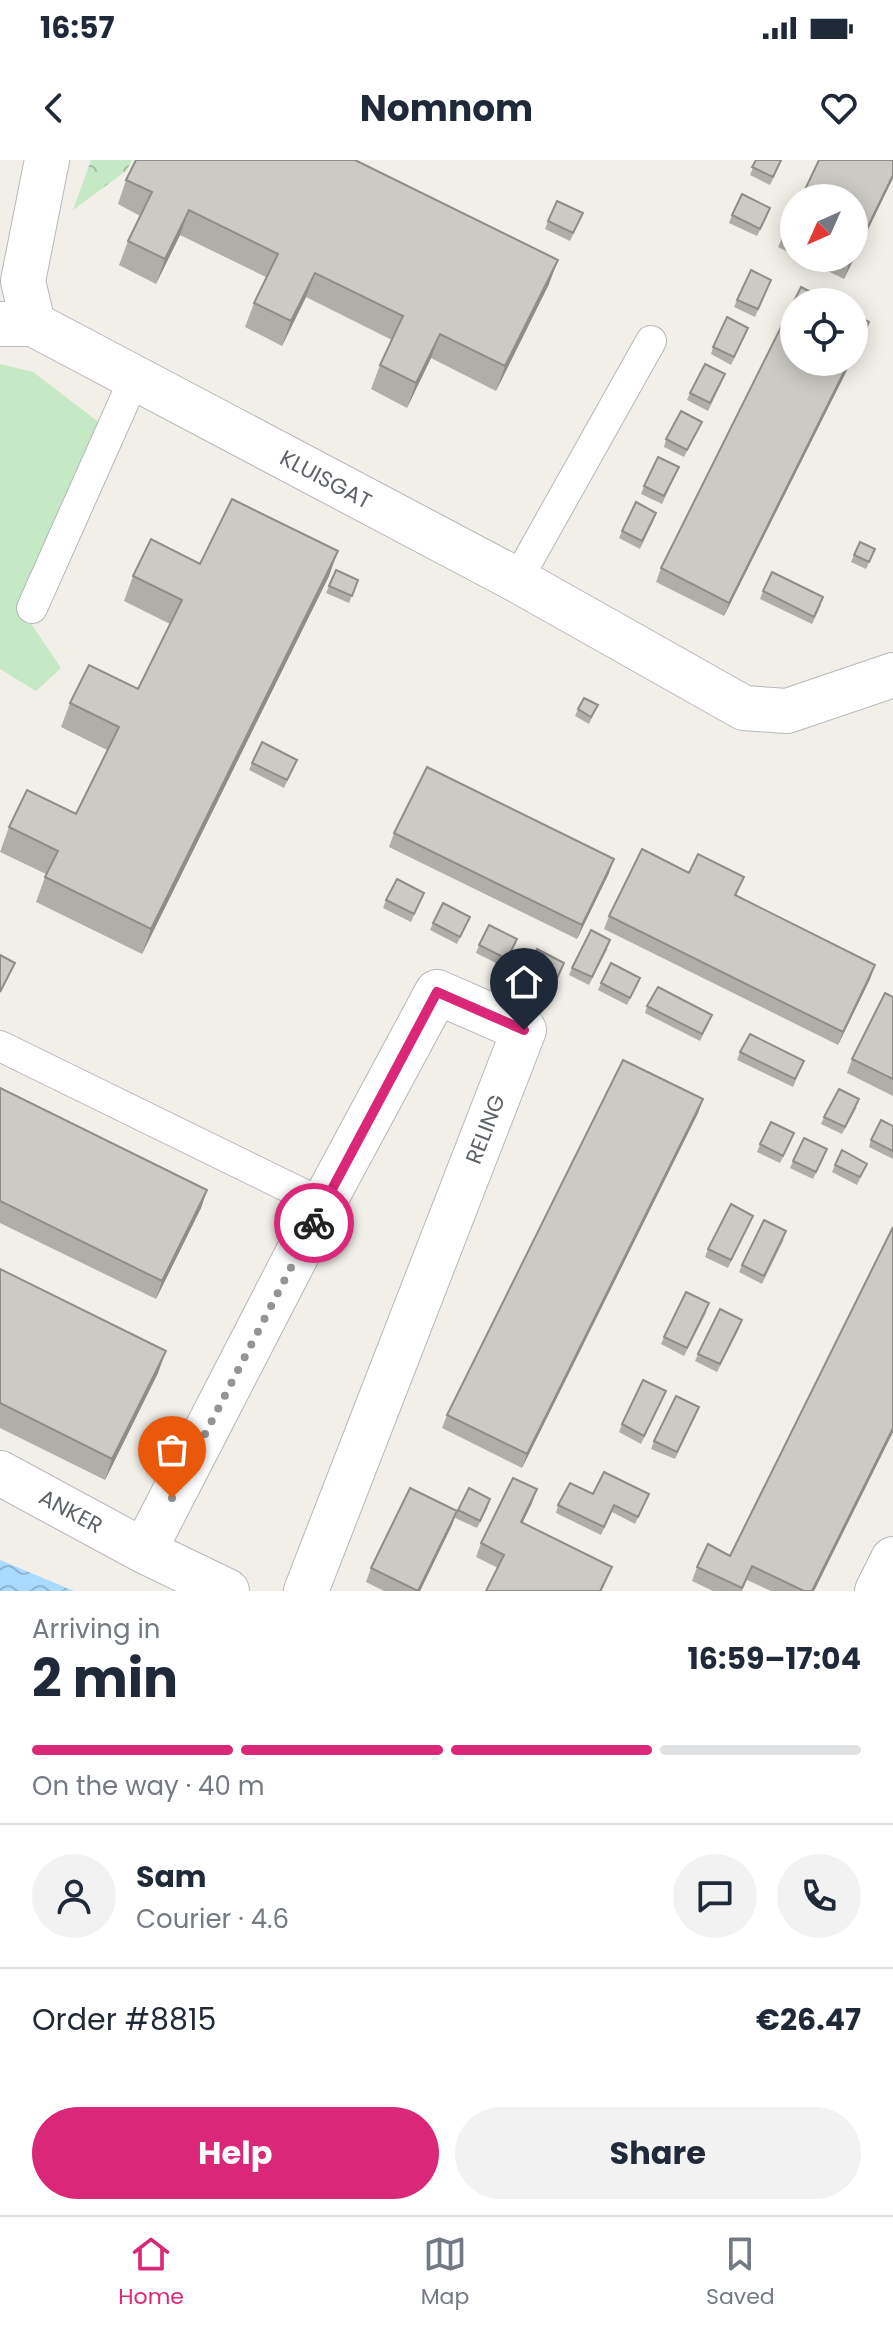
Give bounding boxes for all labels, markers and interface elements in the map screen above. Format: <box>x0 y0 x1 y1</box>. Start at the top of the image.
text: 16:57 <box>40 6 114 49</box>
text: Nomnom <box>360 83 533 134</box>
icon: back <box>32 86 76 130</box>
icon: heart <box>817 86 861 130</box>
north arrow <box>780 184 868 272</box>
map controls <box>780 184 868 376</box>
button: locate <box>780 288 868 376</box>
street label: KLUISGAT <box>274 442 377 517</box>
pin <box>490 948 558 1030</box>
icon: home <box>502 960 546 1004</box>
street label: RELING <box>458 1090 513 1168</box>
courier <box>274 1183 354 1263</box>
icon: bike <box>292 1201 336 1245</box>
pin <box>138 1416 206 1498</box>
icon: bag <box>150 1428 194 1472</box>
street label: ANKER <box>33 1482 108 1541</box>
text: Arriving in <box>32 1611 161 1647</box>
text: 16:59–17:04 <box>688 1637 861 1680</box>
text: 2 min <box>32 1642 178 1715</box>
text: On the way · 40 m <box>32 1768 265 1804</box>
button: person <box>32 1854 116 1938</box>
button: chat <box>673 1854 757 1938</box>
button: phone <box>777 1854 861 1938</box>
text: Sam <box>136 1855 207 1898</box>
text: Courier · 4.6 <box>136 1901 289 1937</box>
text: Order #8815 <box>32 1998 216 2041</box>
text: €26.47 <box>756 1998 861 2041</box>
button: Help <box>32 2107 439 2199</box>
button: Share <box>455 2107 861 2199</box>
tab: Home <box>118 2232 184 2313</box>
tab: Map <box>421 2232 469 2313</box>
tab: Saved <box>706 2232 775 2313</box>

